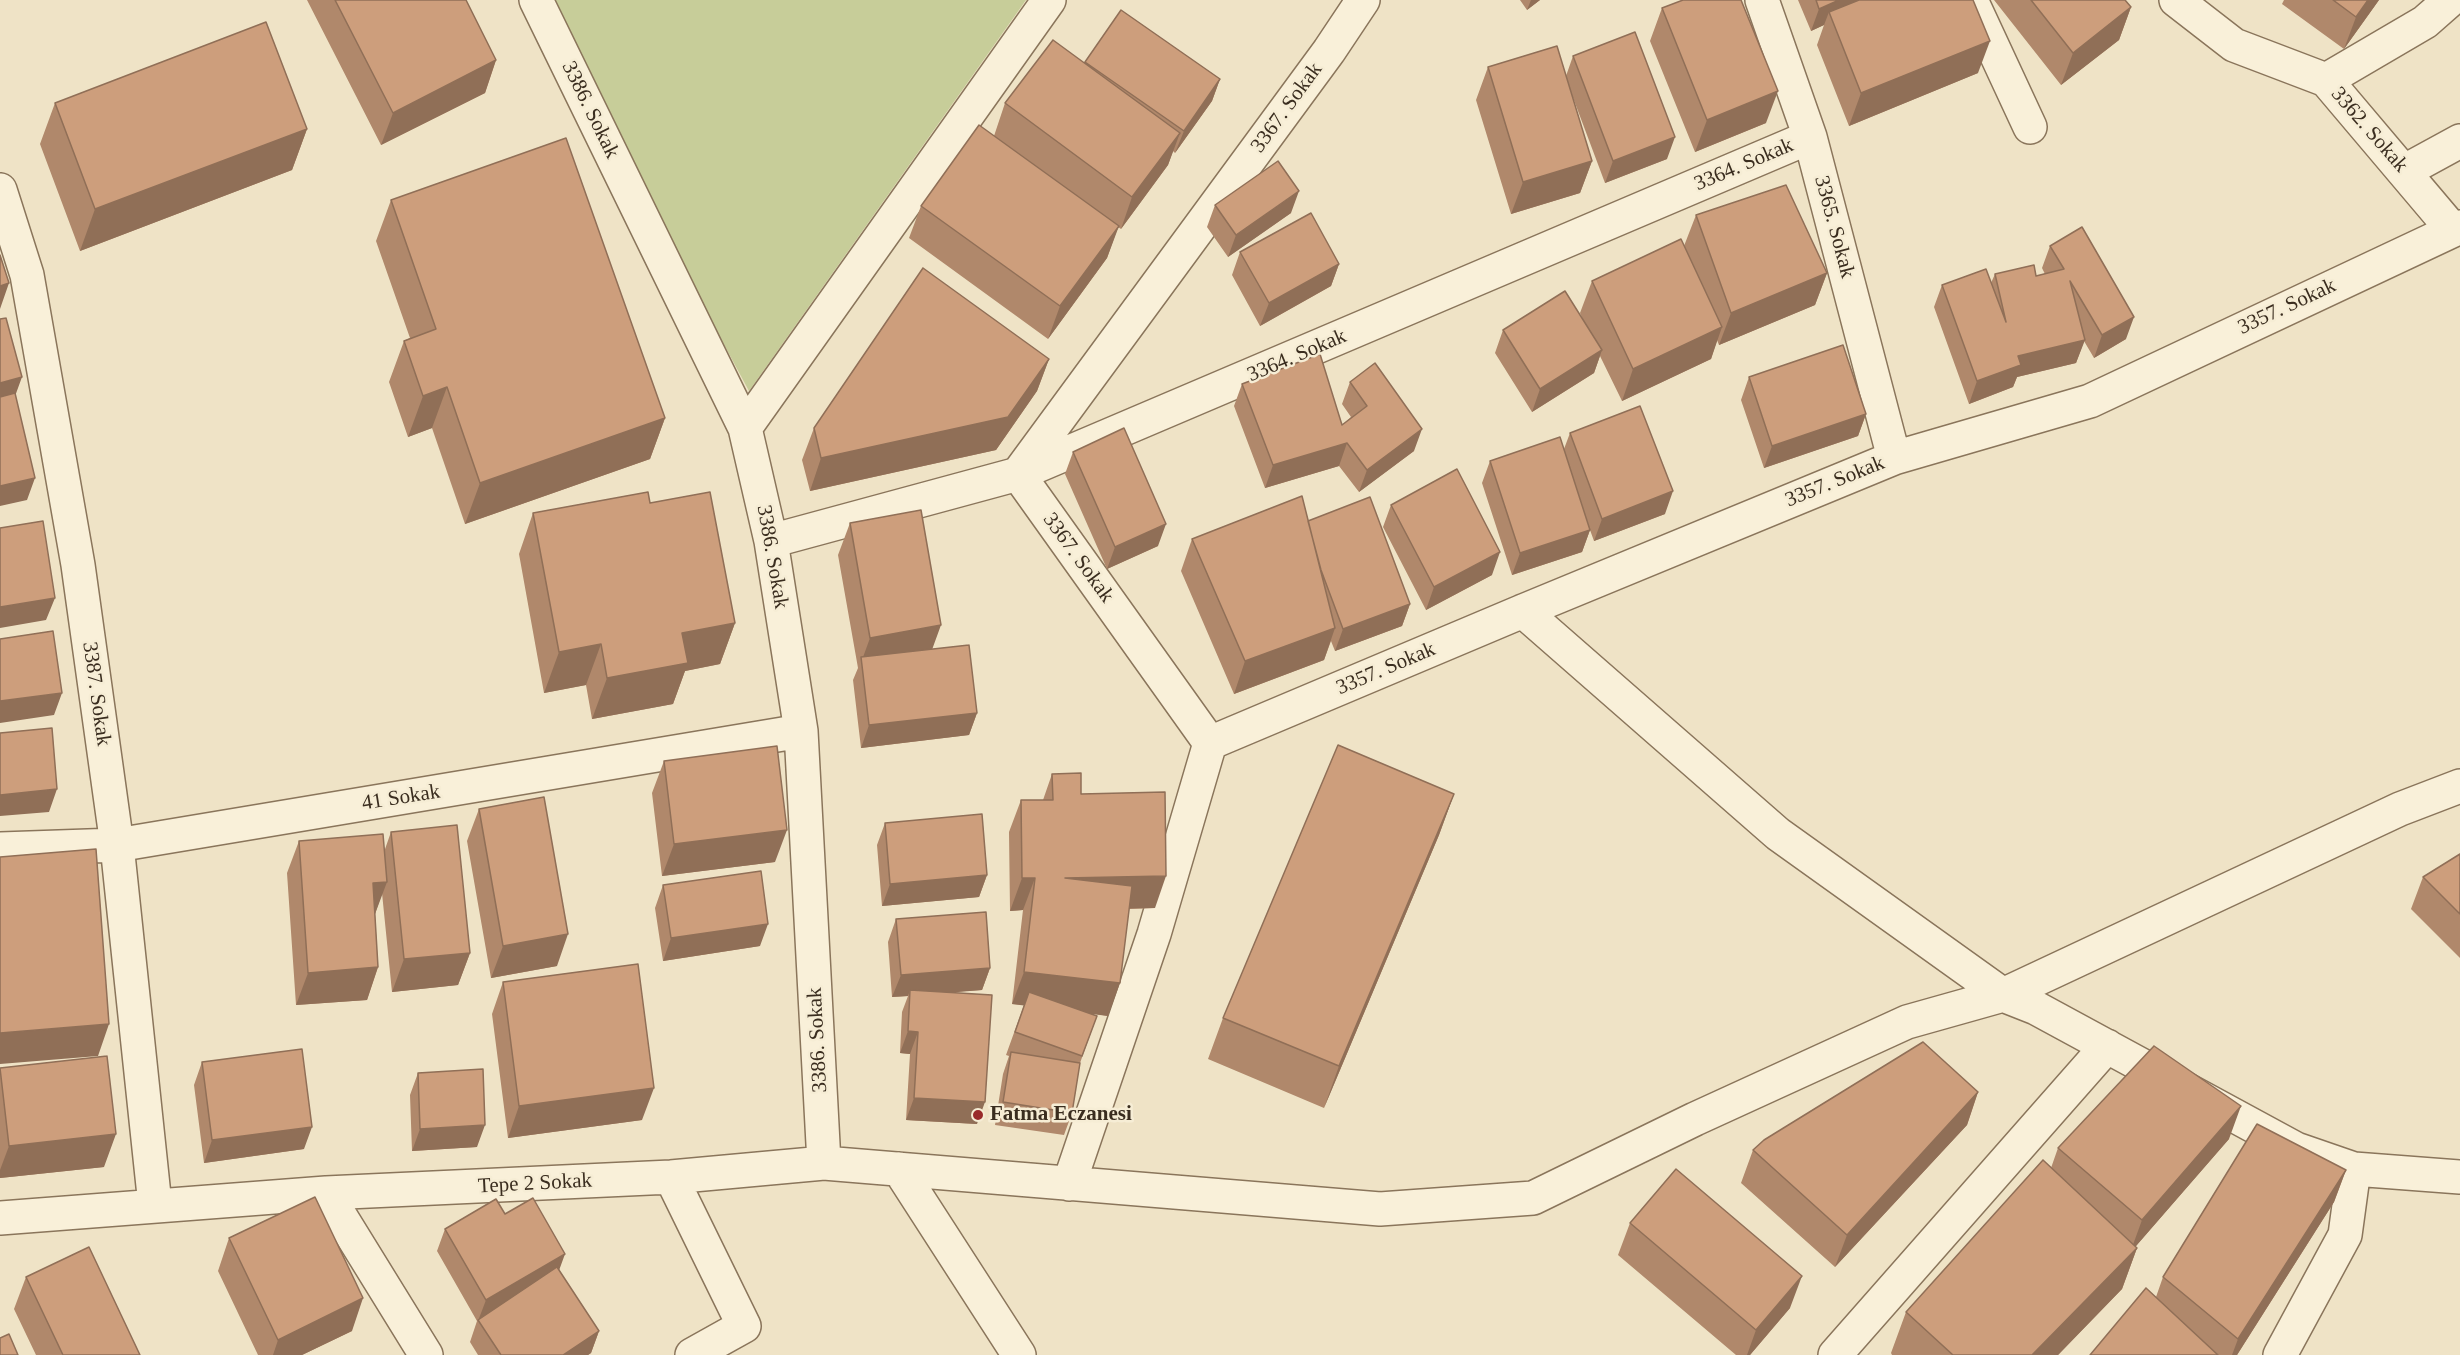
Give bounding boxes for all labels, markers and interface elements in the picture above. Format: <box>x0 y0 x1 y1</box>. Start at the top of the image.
street label: 3386. Sokak <box>556 57 624 163</box>
street label: 3367. Sokak <box>1246 58 1328 158</box>
street label: 3362. Sokak <box>2325 82 2413 178</box>
street label: 3364. Sokak <box>1691 133 1797 197</box>
street label: 3365. Sokak <box>1808 173 1860 281</box>
street label: 3357. Sokak <box>2234 273 2340 341</box>
street label: 3364. Sokak <box>1244 324 1350 388</box>
street label: 3357. Sokak <box>1782 451 1888 513</box>
street label: 3386. Sokak <box>750 503 794 611</box>
street label: 3367. Sokak <box>1037 508 1119 608</box>
street label: 3357. Sokak <box>1333 637 1439 701</box>
street label: 3387. Sokak <box>76 640 116 748</box>
street label: 41 Sokak <box>360 779 442 817</box>
street label: 3386. Sokak <box>803 987 833 1093</box>
place label: Fatma Eczanesi <box>990 1102 1132 1128</box>
marker: Fatma Eczanesi <box>971 1108 985 1122</box>
street label: Tepe 2 Sokak <box>477 1168 593 1200</box>

